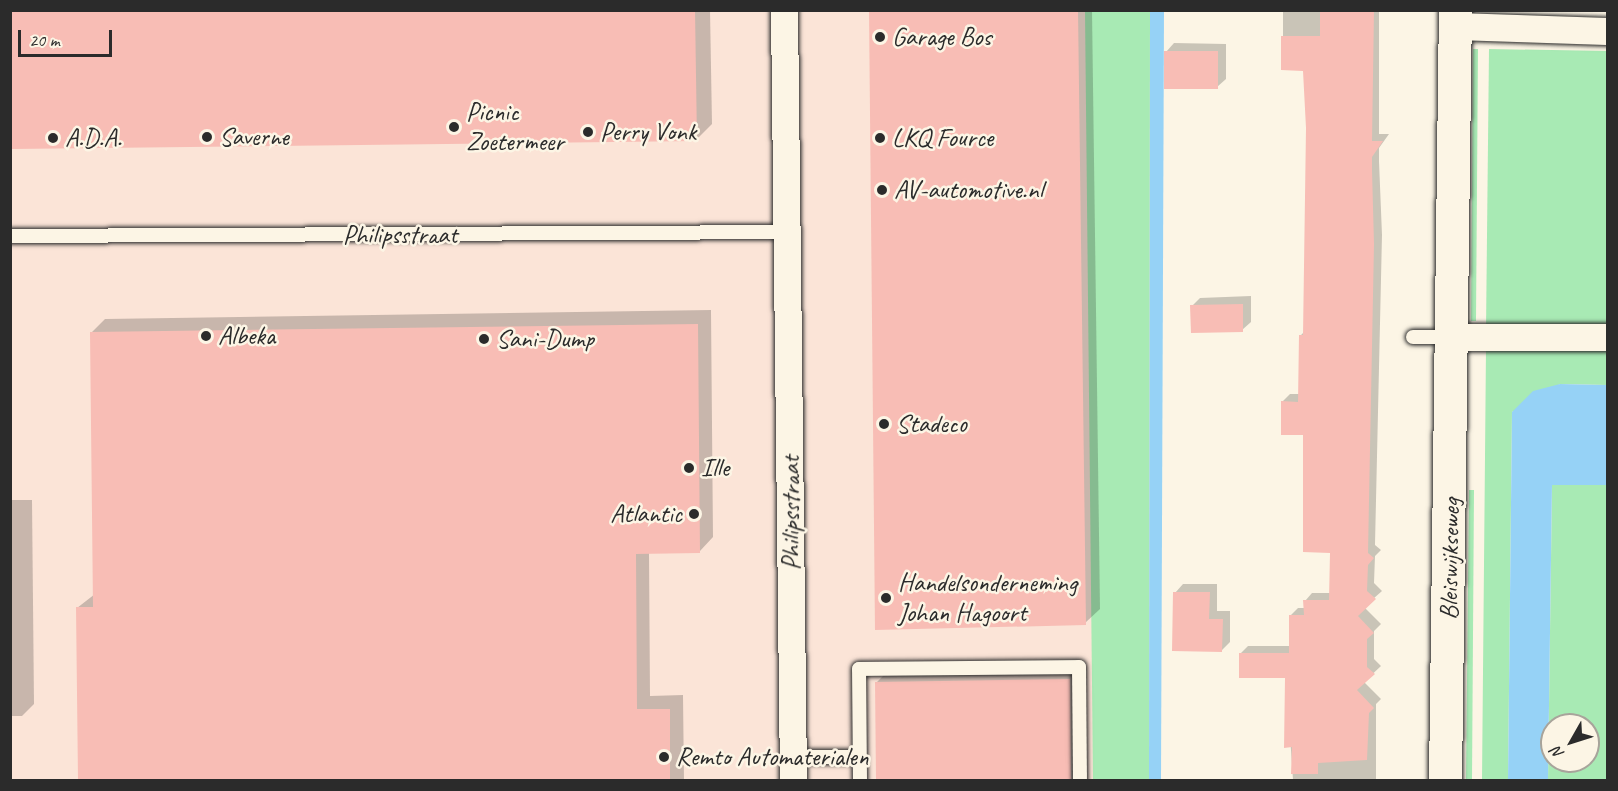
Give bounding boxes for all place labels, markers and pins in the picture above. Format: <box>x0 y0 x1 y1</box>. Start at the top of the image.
place label: Garage Bos <box>892 21 991 53</box>
marker: Garage Bos <box>873 30 887 44</box>
place label: Picnic Zoetermeer <box>466 96 564 158</box>
place label: Perry Vonk <box>600 116 696 148</box>
marker: Picnic Zoetermeer <box>447 120 461 134</box>
place label: Saverne <box>219 121 289 153</box>
place label: A.D.A. <box>65 122 122 154</box>
place label: LKQ Fource <box>892 122 993 154</box>
marker: Perry Vonk <box>581 125 595 139</box>
marker: Saverne <box>200 130 214 144</box>
marker: A.D.A. <box>46 131 60 145</box>
marker: LKQ Fource <box>873 131 887 145</box>
place label: AV-automotive.nl <box>894 174 1043 206</box>
marker: AV-automotive.nl <box>875 183 889 197</box>
place label: Albeka <box>218 320 275 352</box>
place label: Sani-Dump <box>496 323 594 355</box>
marker: Albeka <box>199 329 213 343</box>
marker: Sani-Dump <box>477 332 491 346</box>
place label: Stadeco <box>896 408 967 440</box>
marker: Stadeco <box>877 417 891 431</box>
place label: Ille <box>701 452 729 484</box>
marker: Ille <box>682 461 696 475</box>
place label: Atlantic <box>610 498 682 530</box>
marker: Atlantic <box>687 507 701 521</box>
place label: Handelsonderneming Johan Hagoort <box>898 567 1077 628</box>
marker: Handelsonderneming Johan Hagoort <box>879 591 893 605</box>
place label: Remto Automaterialen <box>676 741 870 773</box>
marker: Remto Automaterialen <box>657 750 671 764</box>

